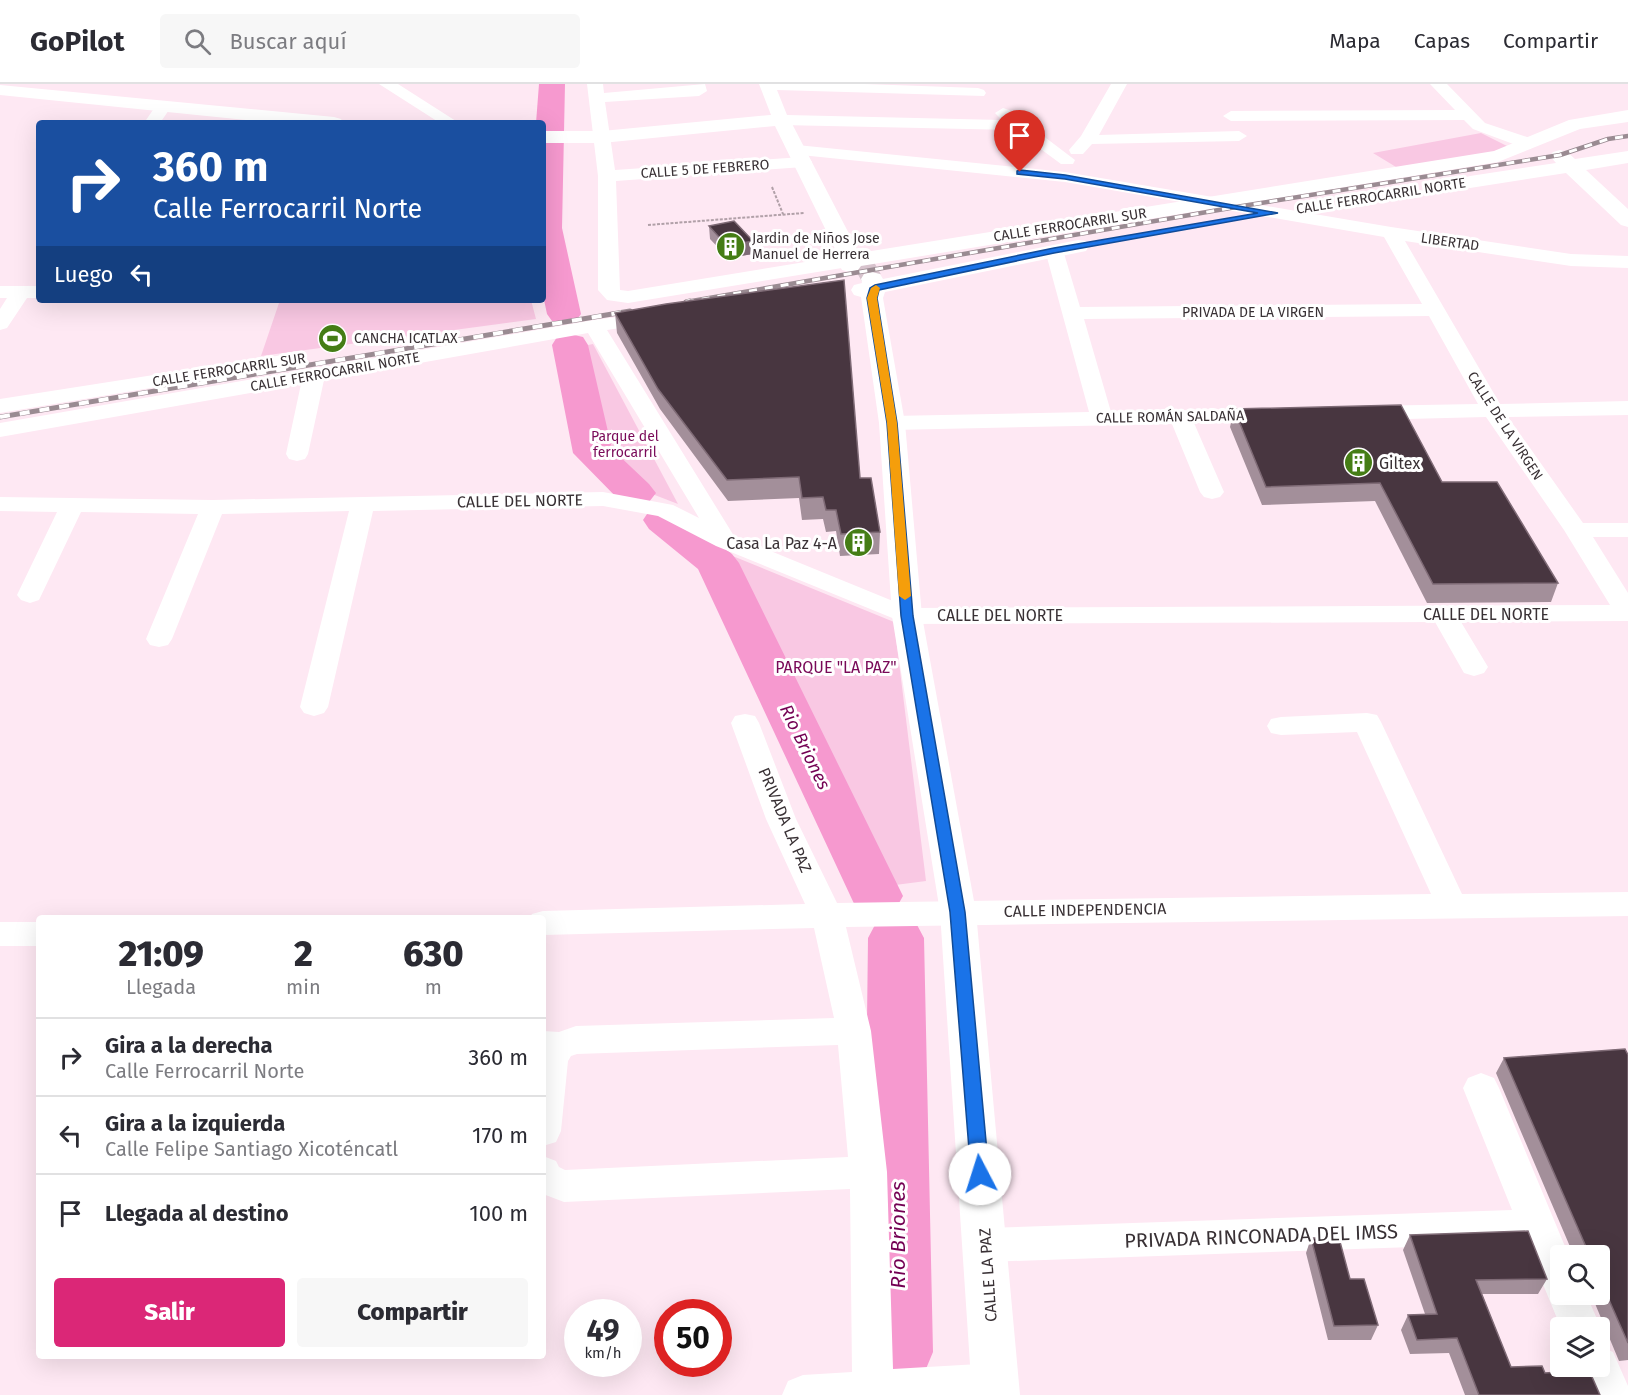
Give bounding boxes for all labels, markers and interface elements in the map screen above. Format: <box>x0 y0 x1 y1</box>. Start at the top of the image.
search box <box>160 14 580 68</box>
text: GoPilot <box>30 25 124 58</box>
icon: search <box>181 25 214 58</box>
text: Buscar aquí <box>229 28 347 55</box>
text: Mapa <box>1329 28 1381 54</box>
text: Capas <box>1414 28 1470 54</box>
text: Compartir <box>1503 28 1598 54</box>
pin <box>994 110 1045 172</box>
icon: arrive <box>1003 119 1036 152</box>
text: 360 m <box>153 142 269 192</box>
icon: right <box>54 144 132 222</box>
street label: CALLE 5 DE FEBRERO <box>640 156 770 182</box>
street label: CALLE FERROCARRIL NORTE <box>1295 174 1467 218</box>
text: Calle Ferrocarril Norte <box>153 193 422 225</box>
street label: CALLE FERROCARRIL SUR <box>992 204 1148 246</box>
street label: LIBERTAD <box>1420 229 1480 255</box>
building icon: Jardin de Niños Jose Manuel de Herrera <box>715 230 747 262</box>
place label: Jardin de Niños Jose Manuel de Herrera <box>752 230 880 263</box>
icon: left <box>125 258 158 291</box>
text: Luego <box>54 261 113 288</box>
street label: PRIVADA DE LA VIRGEN <box>1182 304 1324 321</box>
sports icon: CANCHA ICATLAX <box>317 322 349 354</box>
place label: CANCHA ICATLAX <box>354 330 458 347</box>
street label: CALLE FERROCARRIL SUR <box>151 349 307 391</box>
street label: CALLE FERROCARRIL NORTE <box>249 349 421 395</box>
street label: CALLE DE LA VIRGEN <box>1464 369 1546 483</box>
street label: CALLE ROMÁN SALDAÑA <box>1096 406 1244 427</box>
park label: Parque del ferrocarril <box>591 428 659 461</box>
building icon: Giltex <box>1342 447 1374 479</box>
place label: Giltex <box>1379 454 1420 473</box>
street label: CALLE DEL NORTE <box>457 490 583 512</box>
building icon: Casa La Paz 4-A <box>842 527 874 559</box>
place label: Casa La Paz 4-A <box>726 534 838 553</box>
street label: CALLE DEL NORTE <box>1423 605 1549 624</box>
street label: CALLE DEL NORTE <box>937 606 1063 625</box>
park label: PARQUE "LA PAZ" <box>775 658 897 677</box>
water label: Rio Briones <box>775 701 835 793</box>
street label: PRIVADA LA PAZ <box>754 765 816 875</box>
street label: CALLE INDEPENDENCIA <box>1003 899 1167 921</box>
text: 21:09 <box>118 932 204 976</box>
text: 2 <box>294 932 313 976</box>
text: 630 <box>403 932 464 976</box>
text: Llegada <box>126 975 196 999</box>
text: min <box>286 975 321 999</box>
text: m <box>425 975 442 999</box>
text: Gira a la derecha <box>105 1032 273 1059</box>
icon: right <box>54 1041 87 1074</box>
text: 360 m <box>468 1044 528 1071</box>
text: Calle Ferrocarril Norte <box>105 1059 304 1083</box>
text: Gira a la izquierda <box>105 1110 285 1137</box>
icon: left <box>54 1119 87 1152</box>
text: 170 m <box>472 1122 528 1149</box>
text: Calle Felipe Santiago Xicoténcatl <box>105 1137 398 1161</box>
position arrow <box>948 1142 1012 1206</box>
water label: Rio Briones <box>885 1181 911 1289</box>
icon: arrive <box>54 1197 87 1230</box>
text: Llegada al destino <box>105 1200 289 1227</box>
text: 100 m <box>469 1200 528 1227</box>
street label: PRIVADA RINCONADA DEL IMSS <box>1124 1219 1398 1253</box>
street label: CALLE LA PAZ <box>975 1227 1001 1323</box>
map controls <box>1550 1245 1610 1377</box>
button: search <box>1550 1245 1610 1305</box>
button: Salir <box>54 1278 285 1347</box>
button: Compartir <box>297 1278 528 1347</box>
speed limit sign: 50 <box>654 1299 732 1377</box>
text: 49 <box>586 1313 620 1349</box>
button: layers <box>1550 1317 1610 1377</box>
text: km/h <box>584 1344 622 1362</box>

